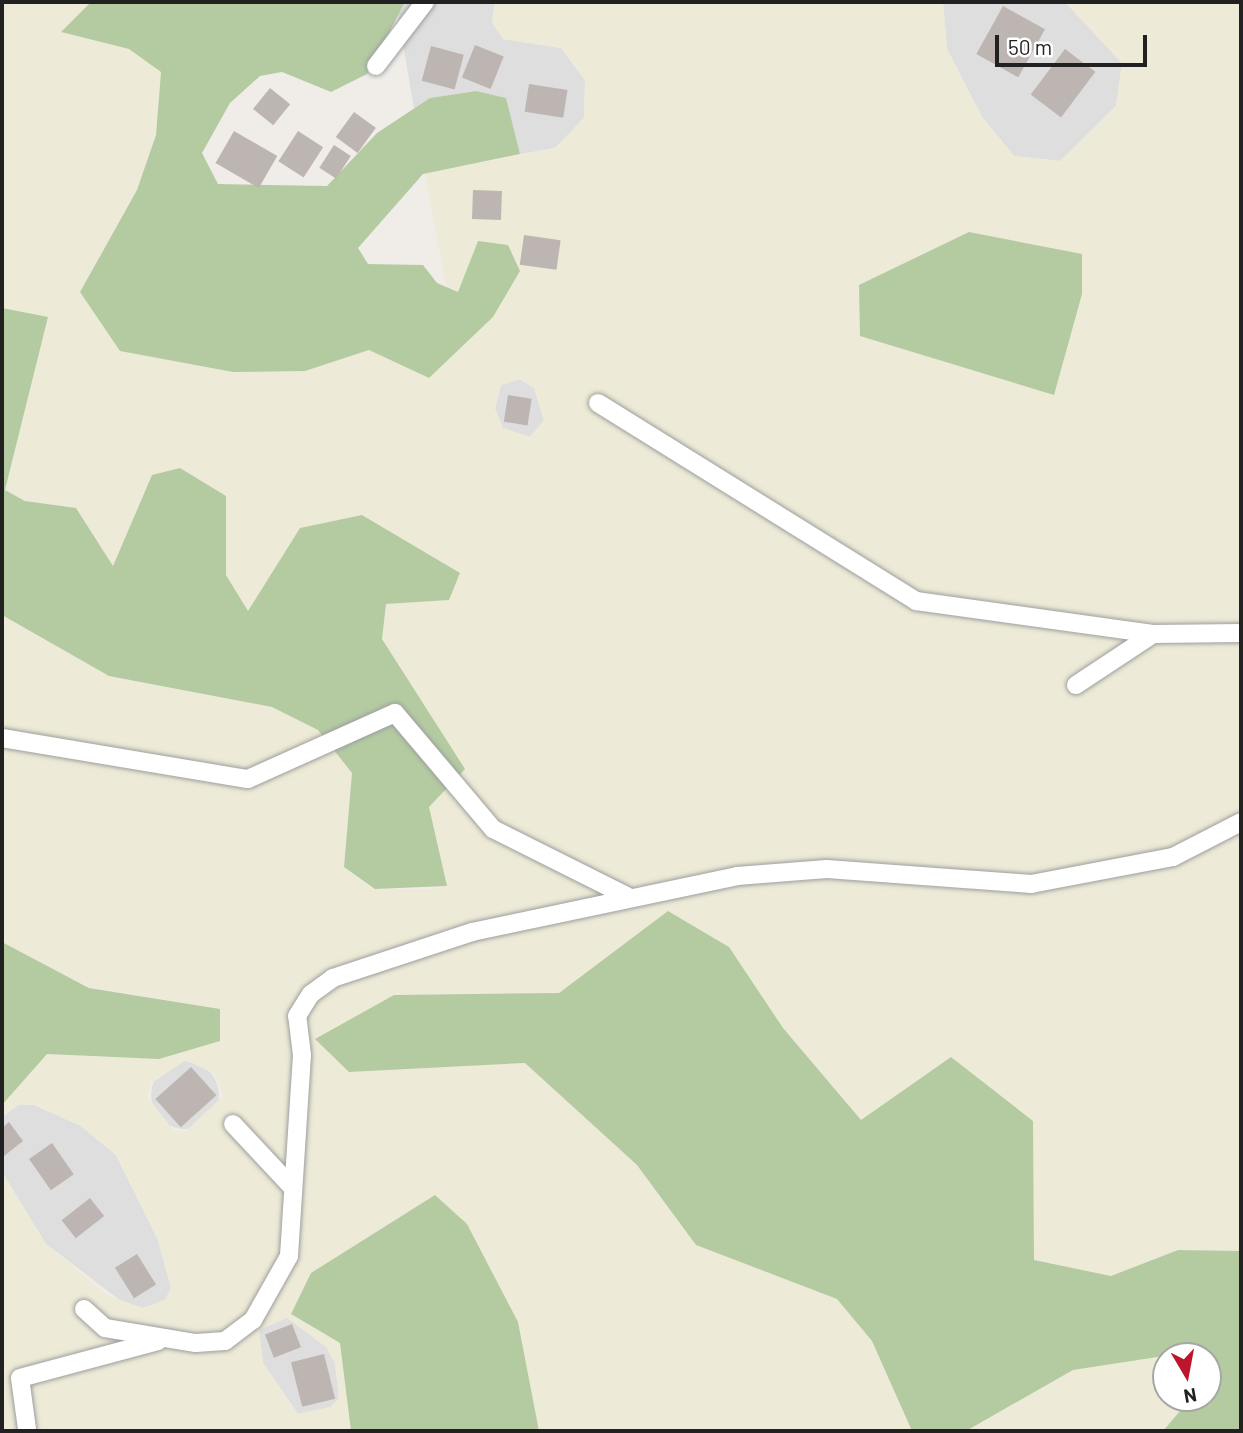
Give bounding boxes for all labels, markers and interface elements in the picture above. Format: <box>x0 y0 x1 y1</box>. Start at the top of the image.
scale bar <box>998 21 1150 65</box>
text: 50 m <box>1008 34 1052 59</box>
north arrow <box>1152 1342 1222 1412</box>
text: N <box>1182 1384 1199 1409</box>

